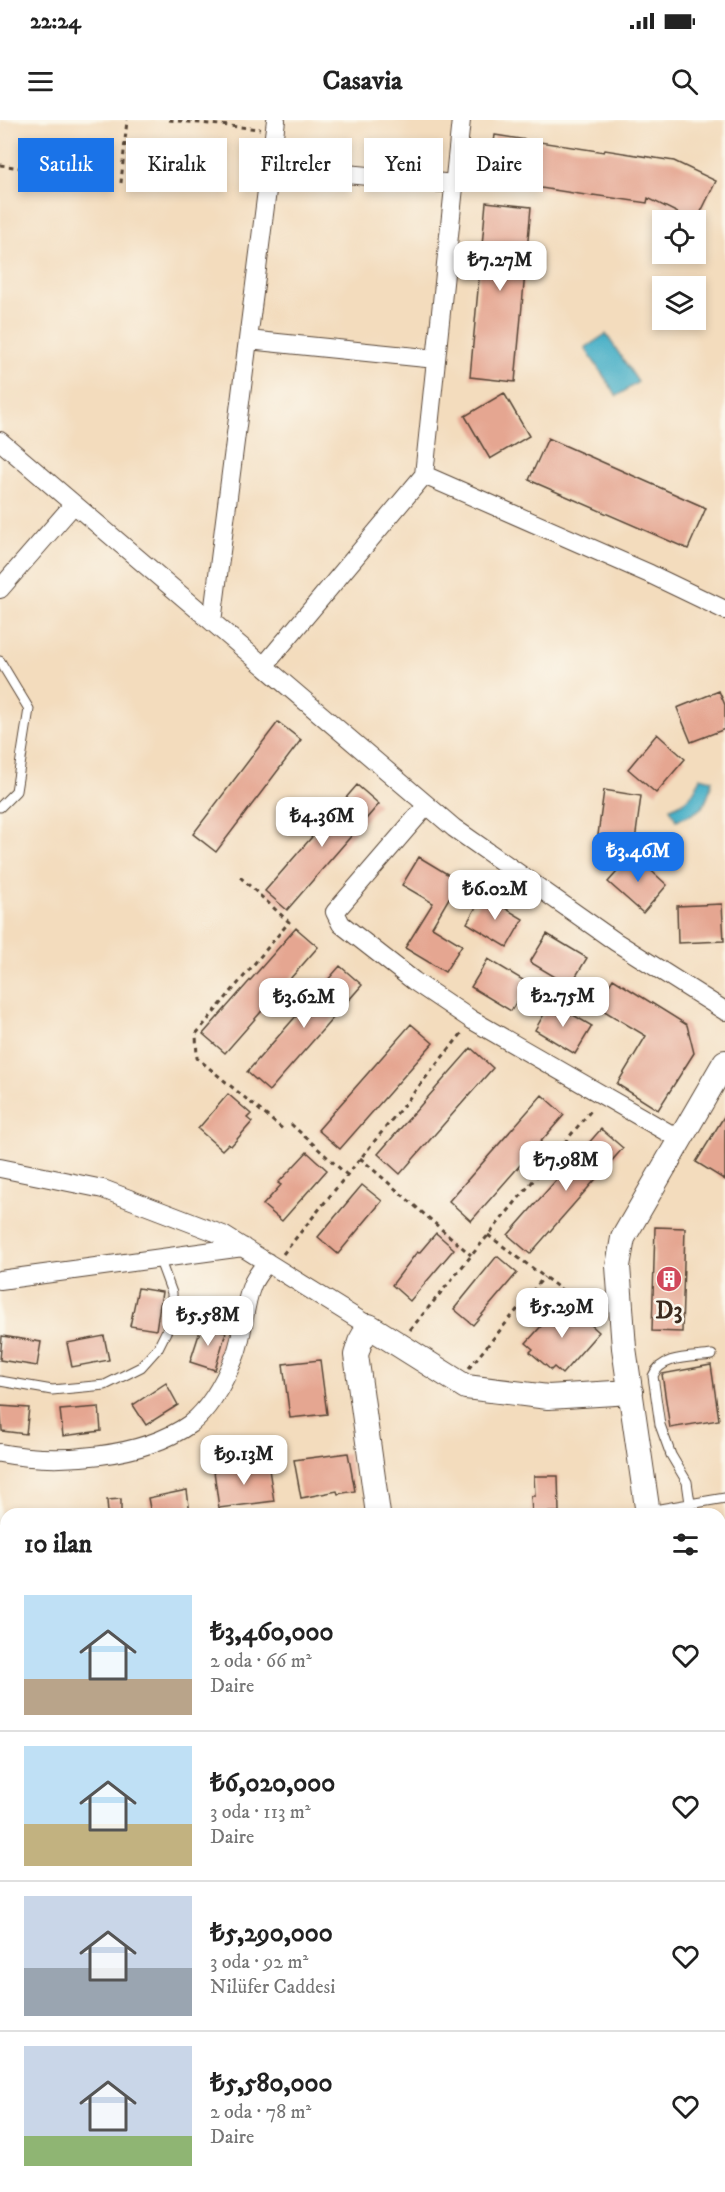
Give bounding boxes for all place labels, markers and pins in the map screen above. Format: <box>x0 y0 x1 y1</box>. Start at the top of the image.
pin: ₺7.27M <box>451 241 549 292</box>
pin: ₺4.36M <box>273 797 371 848</box>
pin: ₺3.46M <box>589 832 687 883</box>
pin: ₺6.02M <box>446 870 544 921</box>
pin: ₺2.75M <box>514 977 612 1028</box>
pin: ₺3.62M <box>255 978 353 1029</box>
pin: ₺7.98M <box>517 1141 615 1192</box>
building icon: D3 <box>654 1264 684 1294</box>
pin: ₺5.29M <box>513 1288 611 1339</box>
pin: ₺5.58M <box>159 1296 257 1347</box>
place label: D3 <box>656 1296 682 1326</box>
pin: ₺9.13M <box>195 1435 293 1486</box>

